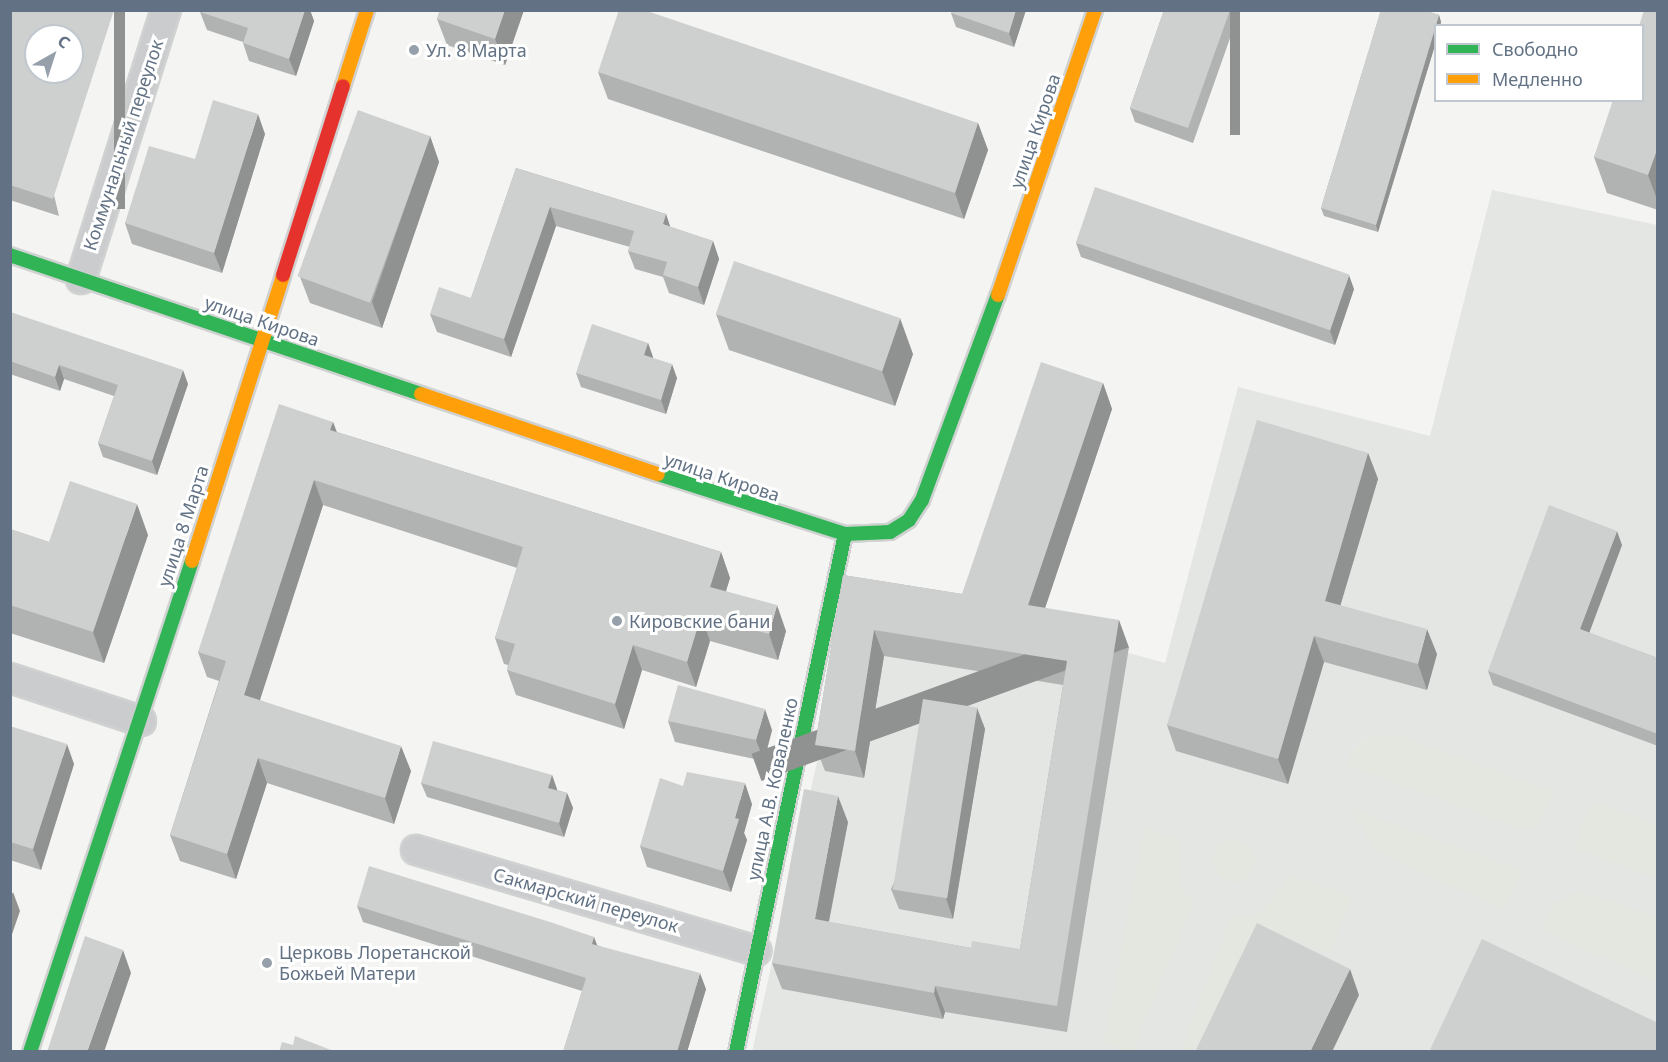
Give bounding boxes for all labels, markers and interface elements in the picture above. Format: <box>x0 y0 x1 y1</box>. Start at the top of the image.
north arrow <box>24 24 84 84</box>
legend <box>1434 24 1644 102</box>
text: С <box>53 30 75 53</box>
street label: Коммунальный переулок <box>79 37 167 253</box>
text: Свободно <box>1492 37 1578 61</box>
place label: Ул. 8 Марта <box>426 39 527 61</box>
marker: Ул. 8 Марта <box>407 43 421 57</box>
text: Медленно <box>1492 67 1583 91</box>
street label: улица Кирова <box>1005 71 1065 191</box>
street label: улица Кирова <box>202 291 322 351</box>
street label: улица Кирова <box>662 448 782 506</box>
street label: улица 8 Марта <box>153 463 213 589</box>
place label: Кировские бани <box>629 610 770 632</box>
marker: Кировские бани <box>610 614 624 628</box>
street label: улица А.В. Коваленко <box>742 696 802 882</box>
street label: Сакмарский переулок <box>491 863 681 937</box>
place label: Церковь Лоретанской Божьей Матери <box>279 942 471 984</box>
marker: Церковь Лоретанской Божьей Матери <box>260 956 274 970</box>

